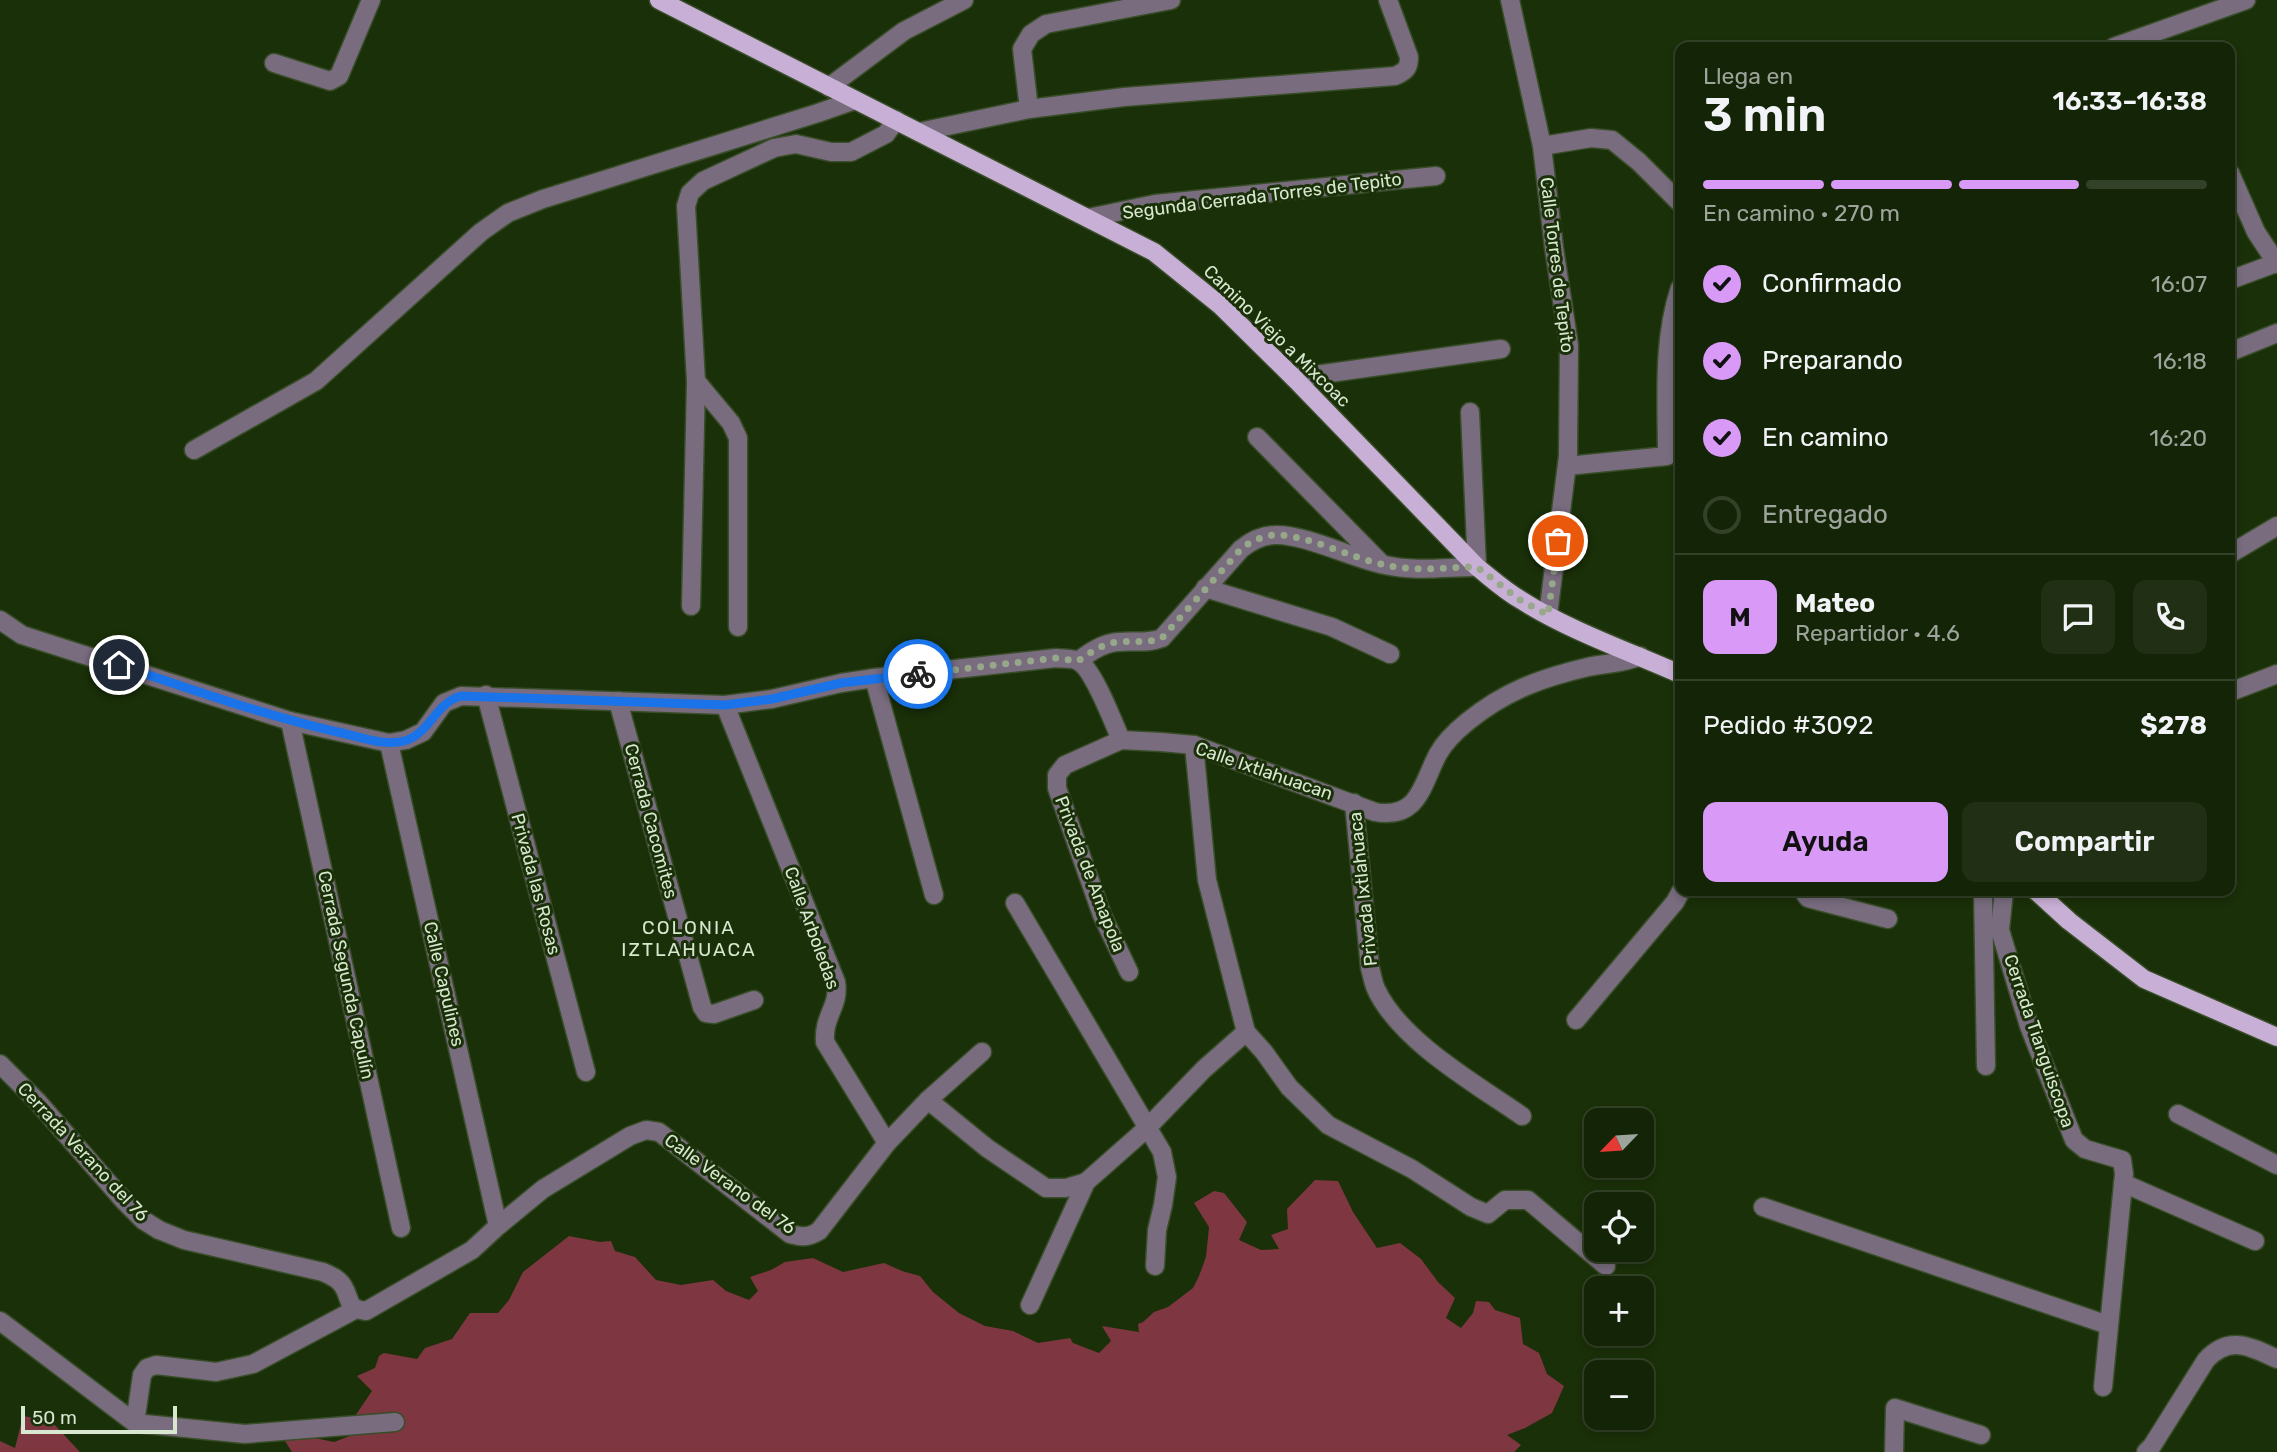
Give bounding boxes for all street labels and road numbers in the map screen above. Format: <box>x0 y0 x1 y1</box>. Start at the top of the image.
street label: Segunda Cerrada Torres de Tepito <box>1121 168 1403 224</box>
street label: Calle Torres de Tepito <box>1535 176 1579 354</box>
street label: Camino Viejo a Mixcoac <box>1199 260 1355 412</box>
street label: Calle Ixtlahuacan <box>1193 737 1335 805</box>
street label: Cerrada Cacomites <box>620 741 682 901</box>
street label: Privada de Amapola <box>1050 793 1130 955</box>
street label: Privada las Rosas <box>507 811 565 957</box>
street label: Privada Ixtlahuaca <box>1344 811 1382 967</box>
street label: Calle Arboledas <box>780 864 844 992</box>
street label: Cerrada Segunda Capulín <box>313 869 379 1081</box>
street label: Calle Capulines <box>419 919 469 1049</box>
street label: Cerrada Tianguiscopa <box>1999 951 2079 1131</box>
street label: Cerrada Verano del 76 <box>13 1078 153 1226</box>
street label: Calle Verano del 76 <box>660 1129 800 1239</box>

